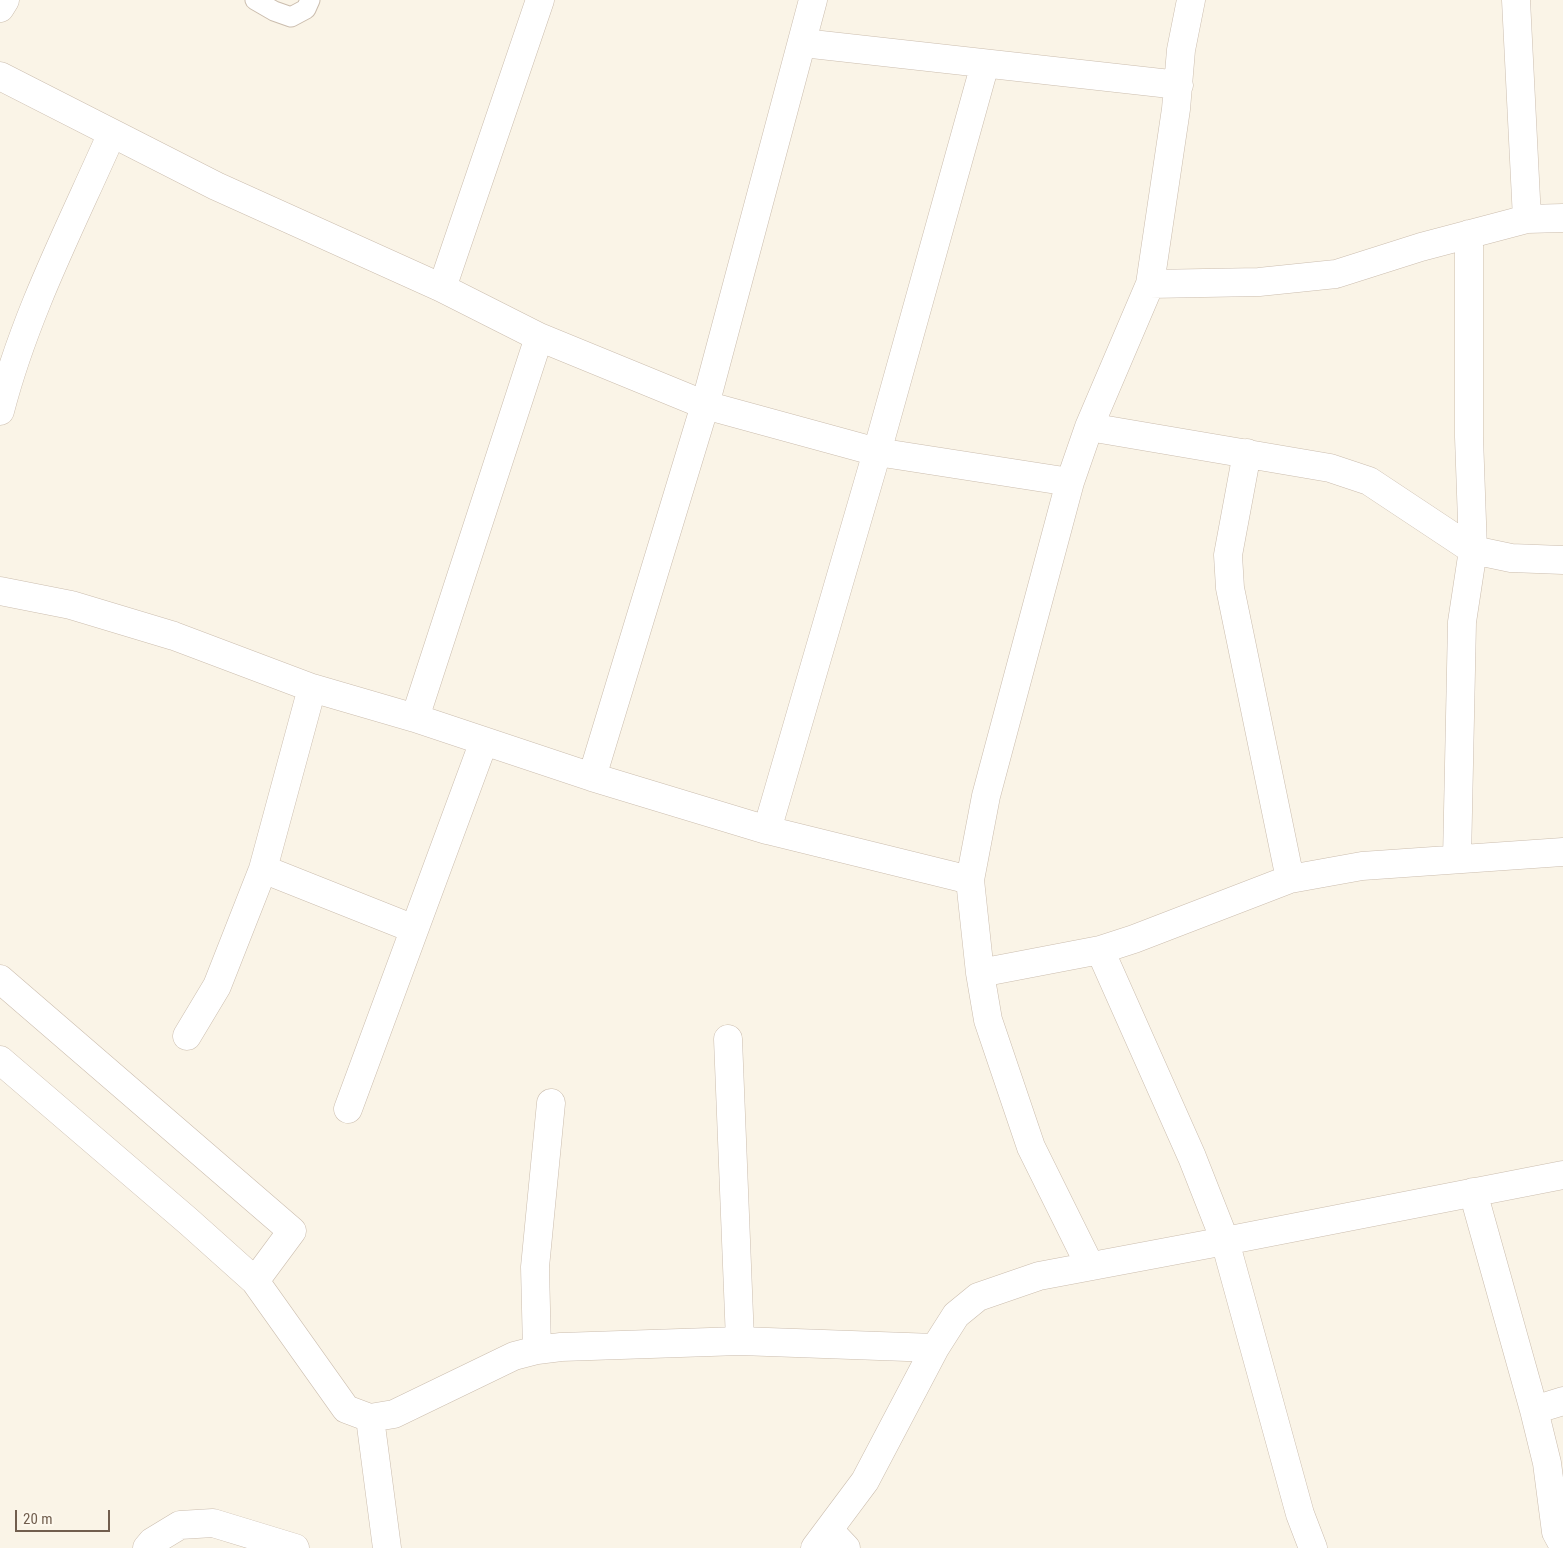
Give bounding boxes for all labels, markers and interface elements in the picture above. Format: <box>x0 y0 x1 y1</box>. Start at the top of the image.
scale bar <box>18 1500 112 1532</box>
text: 20 m <box>23 1510 53 1528</box>

